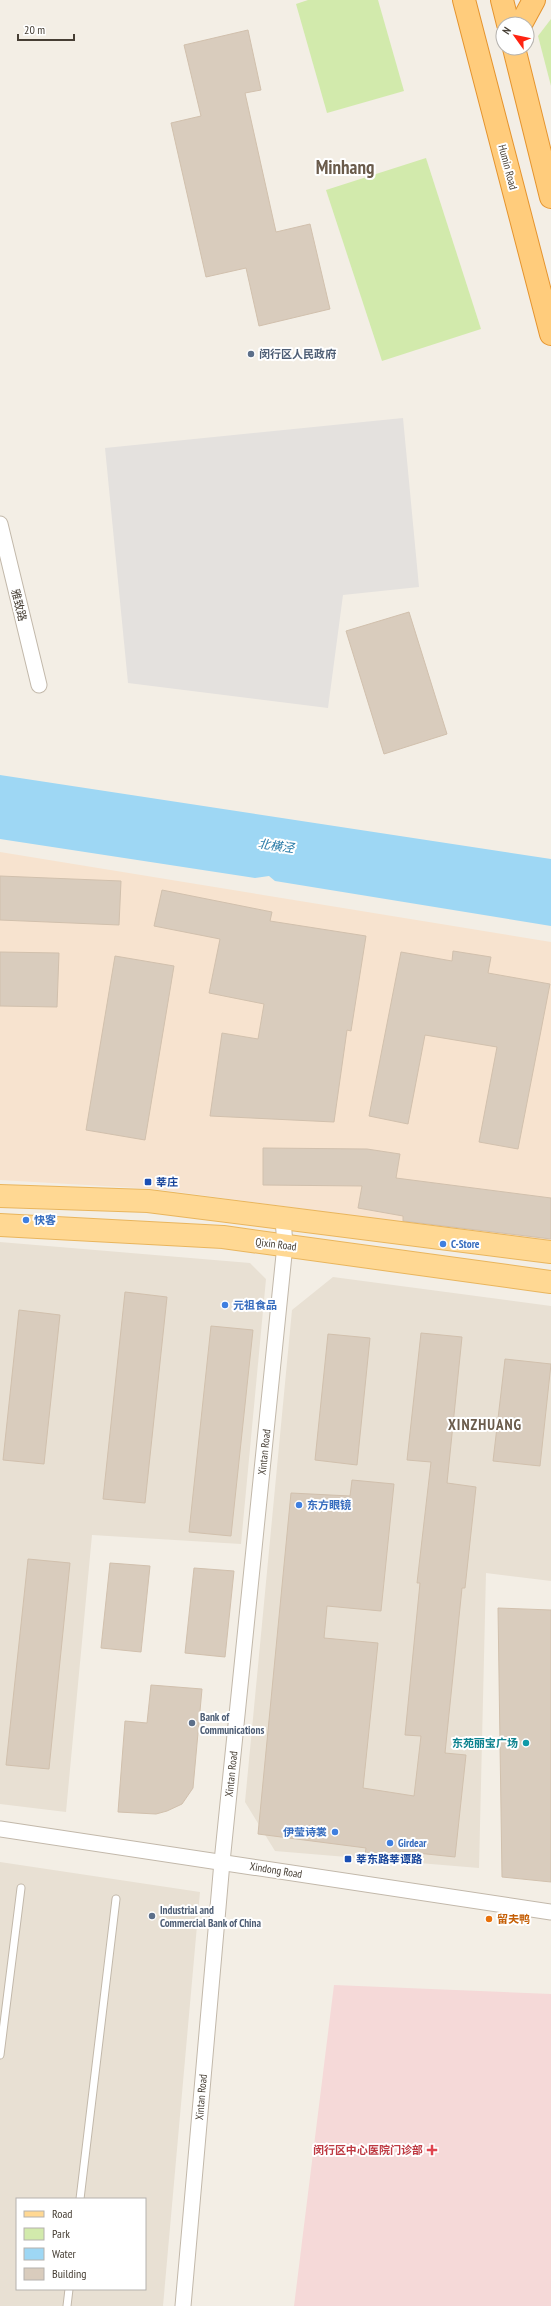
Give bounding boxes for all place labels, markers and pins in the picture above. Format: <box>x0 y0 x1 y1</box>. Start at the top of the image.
place label: 闵行区人民政府 <box>259 347 336 361</box>
marker: 闵行区人民政府 <box>246 349 256 359</box>
place label: 莘庄 <box>156 1175 178 1189</box>
marker: 莘庄 <box>143 1177 153 1187</box>
place label: 快客 <box>34 1213 56 1227</box>
marker: 快客 <box>21 1215 31 1225</box>
place label: C-Store <box>451 1237 480 1251</box>
marker: C-Store <box>438 1239 448 1249</box>
place label: 元祖食品 <box>233 1298 277 1312</box>
marker: 元祖食品 <box>220 1300 230 1310</box>
place label: 东方眼镜 <box>307 1498 351 1512</box>
marker: 东方眼镜 <box>294 1500 304 1510</box>
place label: Bank of Communications <box>200 1710 264 1737</box>
marker: Bank of Communications <box>187 1718 197 1728</box>
place label: 东苑丽宝广场 <box>452 1736 518 1750</box>
marker: 东苑丽宝广场 <box>521 1738 531 1748</box>
place label: 伊莹诗裳 <box>283 1825 327 1839</box>
marker: 伊莹诗裳 <box>330 1827 340 1837</box>
place label: Girdear <box>398 1836 427 1850</box>
marker: Girdear <box>385 1838 395 1848</box>
place label: 莘东路莘谭路 <box>356 1852 423 1866</box>
marker: 莘东路莘谭路 <box>343 1854 353 1864</box>
place label: Industrial and Commercial Bank of China <box>160 1903 262 1930</box>
marker: Industrial and Commercial Bank of China <box>147 1911 157 1921</box>
place label: 留夫鸭 <box>497 1912 530 1926</box>
marker: 留夫鸭 <box>484 1914 494 1924</box>
place label: 闵行区中心医院门诊部 <box>313 2143 423 2157</box>
marker: 闵行区中心医院门诊部 <box>426 2144 438 2156</box>

